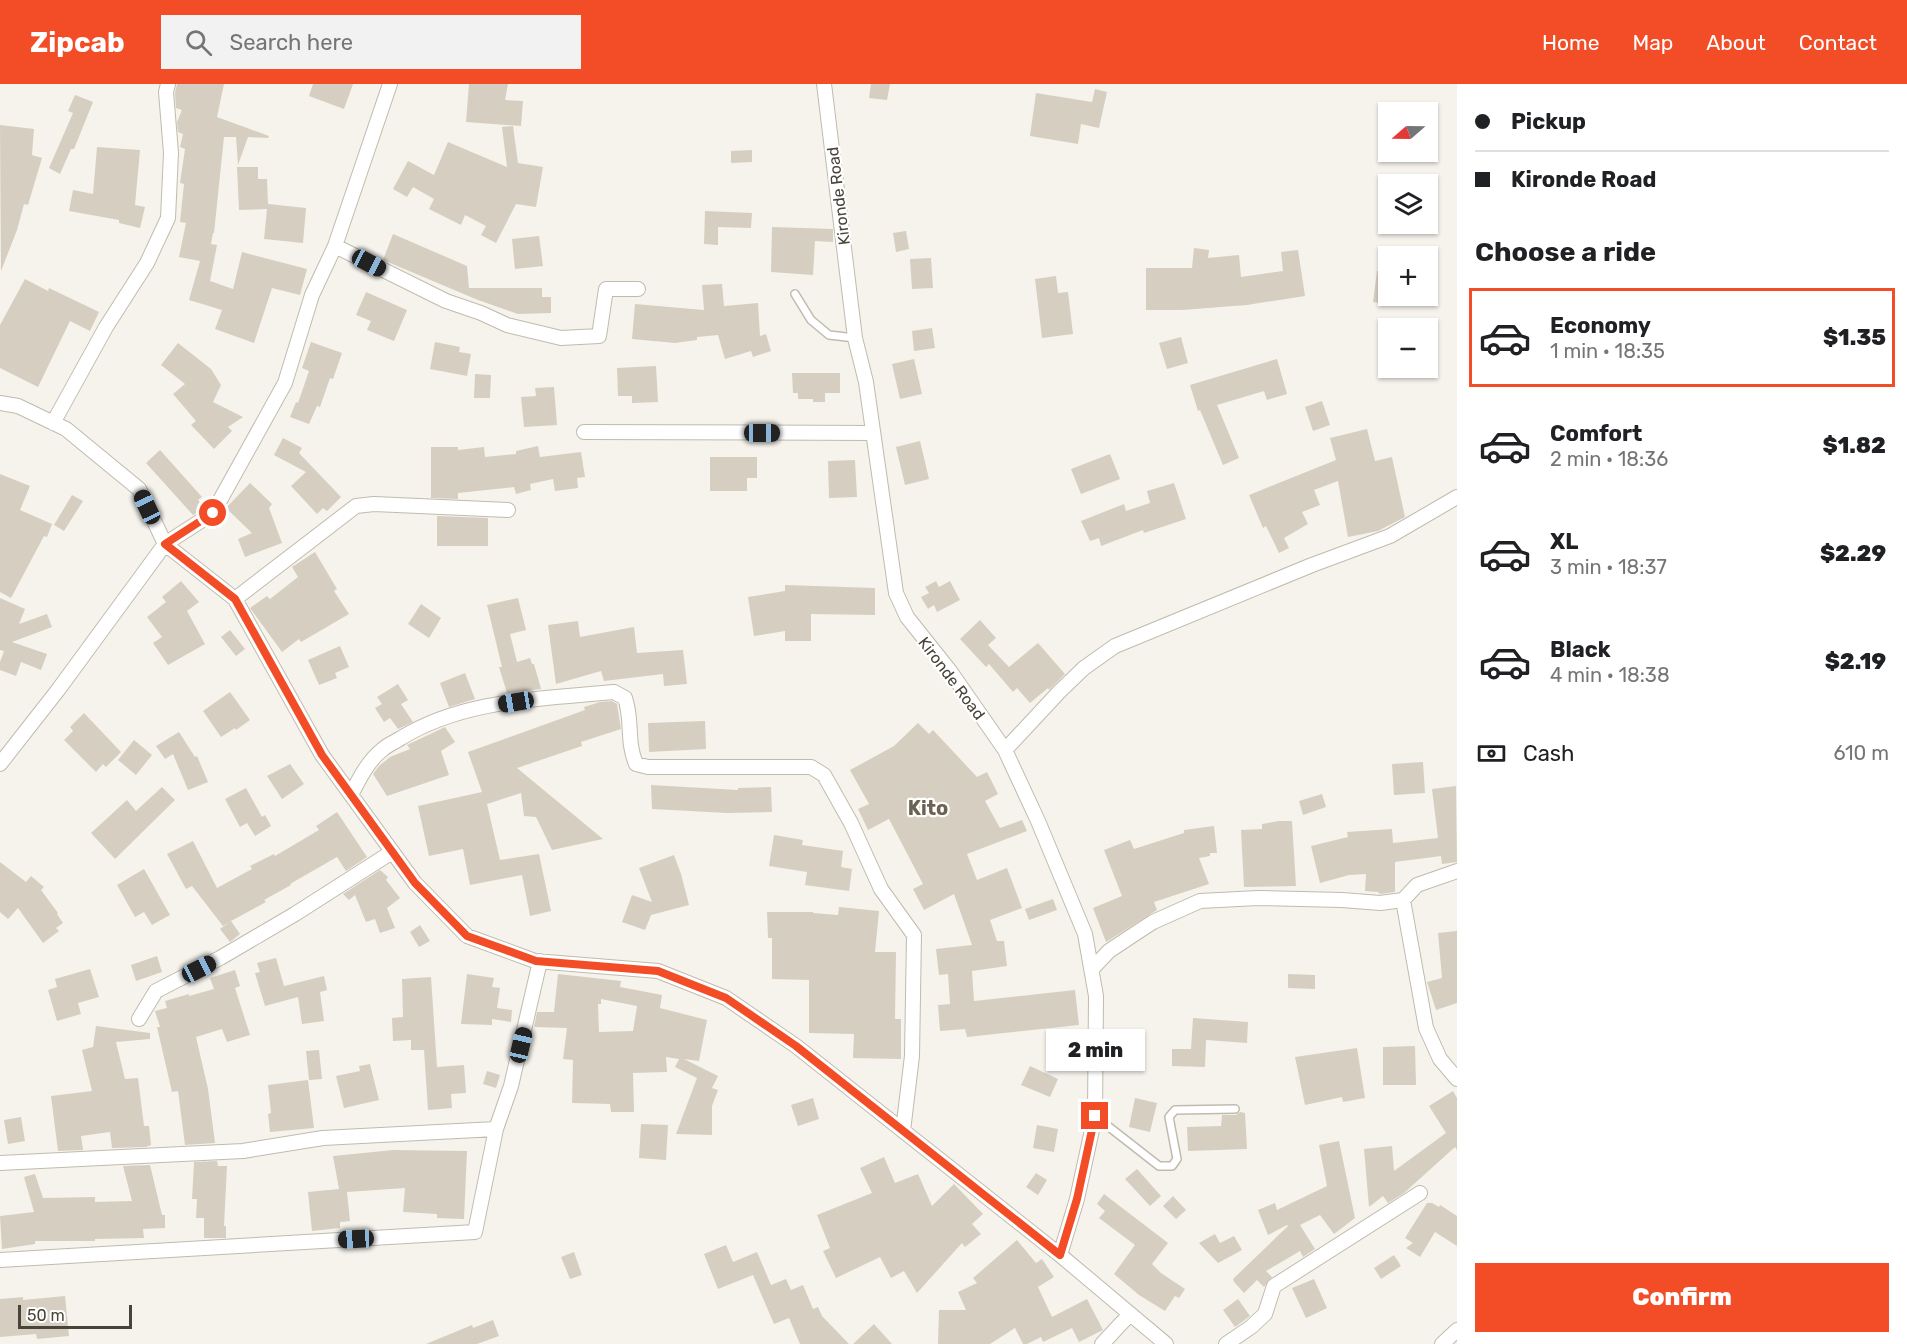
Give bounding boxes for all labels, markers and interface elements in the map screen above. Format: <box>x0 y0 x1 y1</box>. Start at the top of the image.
search box <box>161 15 581 69</box>
text: Zipcab <box>30 26 125 59</box>
icon: search <box>182 26 215 59</box>
text: Search here <box>230 29 353 56</box>
text: Home <box>1542 30 1599 55</box>
text: Map <box>1632 30 1673 55</box>
text: About <box>1706 30 1766 55</box>
text: Contact <box>1799 30 1877 55</box>
north arrow <box>1378 102 1438 162</box>
map controls <box>1378 102 1438 378</box>
text: Pickup <box>1511 108 1586 135</box>
street label: Kironde Road <box>823 146 854 246</box>
text: Kironde Road <box>1511 166 1656 193</box>
button: layers <box>1378 174 1438 234</box>
text: Choose a ride <box>1475 236 1656 268</box>
button: + <box>1378 246 1438 306</box>
car <box>349 247 389 279</box>
icon: car <box>1478 311 1532 365</box>
text: Economy <box>1550 312 1651 339</box>
button: − <box>1378 318 1438 378</box>
text: $1.35 <box>1823 324 1886 351</box>
text: 1 min · 18:35 <box>1550 339 1665 363</box>
icon: car <box>1478 419 1532 473</box>
text: Comfort <box>1550 420 1642 447</box>
car <box>744 424 780 442</box>
text: $1.82 <box>1823 432 1886 459</box>
text: 2 min · 18:36 <box>1550 447 1668 471</box>
car <box>131 487 163 527</box>
route start <box>199 499 226 526</box>
icon: car <box>1478 527 1532 581</box>
text: XL <box>1550 528 1578 555</box>
text: $2.29 <box>1820 540 1886 567</box>
text: 3 min · 18:37 <box>1550 555 1667 579</box>
street label: Kironde Road <box>914 633 989 723</box>
icon: car <box>1478 635 1532 689</box>
text: Black <box>1550 636 1611 663</box>
text: $2.19 <box>1825 648 1886 675</box>
text: 4 min · 18:38 <box>1550 663 1670 687</box>
car <box>497 690 535 714</box>
icon: cash <box>1475 737 1508 770</box>
text: Cash <box>1523 740 1574 767</box>
text: 610 m <box>1833 741 1889 765</box>
district label: Kito <box>908 796 948 820</box>
car <box>179 953 219 985</box>
car <box>508 1025 534 1065</box>
callout: 2 min <box>1046 1029 1144 1071</box>
text: 2 min <box>1068 1038 1123 1062</box>
route end <box>1081 1102 1108 1129</box>
car <box>338 1229 374 1249</box>
button: Confirm <box>1475 1263 1889 1332</box>
scale bar <box>18 1302 132 1330</box>
text: 50 m <box>27 1306 65 1325</box>

